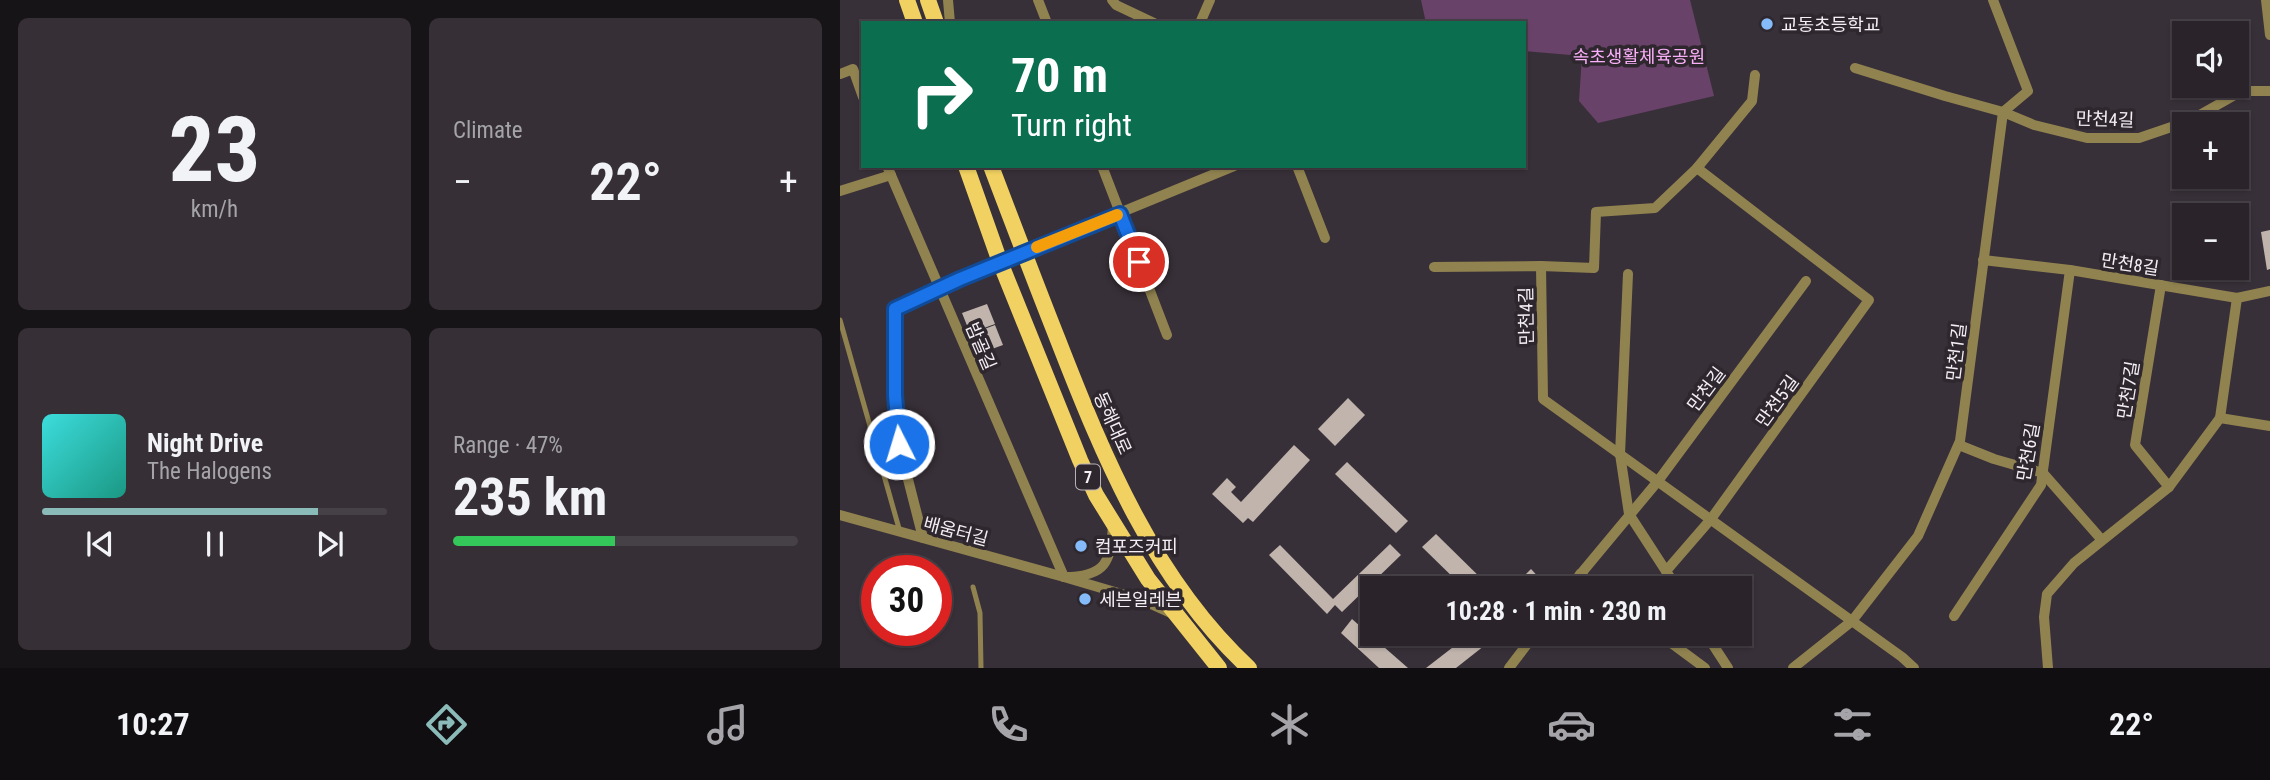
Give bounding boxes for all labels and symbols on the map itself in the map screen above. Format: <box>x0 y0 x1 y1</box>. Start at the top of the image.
place label: 교동초등학교 <box>1781 14 1880 35</box>
marker: 교동초등학교 <box>1759 16 1775 32</box>
park label: 속초생활체육공원 <box>1573 46 1705 67</box>
street label: 만천4길 <box>2075 107 2135 131</box>
pin <box>1109 232 1169 292</box>
street label: 만천8길 <box>2099 249 2161 279</box>
street label: 만천4길 <box>1515 287 1537 345</box>
street label: 밤골길 <box>962 319 1000 373</box>
street label: 만천1길 <box>1942 322 1970 382</box>
street label: 만천7길 <box>2113 359 2143 421</box>
street label: 만천길 <box>1683 363 1729 415</box>
street label: 만천5길 <box>1751 371 1803 431</box>
street label: 동해대로 <box>1090 388 1136 458</box>
position arrow <box>862 407 936 481</box>
street label: 만천6길 <box>2013 421 2043 483</box>
road number: 7 <box>1076 464 1100 490</box>
street label: 배움터길 <box>921 512 991 550</box>
place label: 컴포즈커피 <box>1095 536 1178 557</box>
marker: 컴포즈커피 <box>1073 538 1089 554</box>
speed limit sign: 30 <box>861 555 952 646</box>
place label: 세븐일레븐 <box>1099 589 1182 610</box>
marker: 세븐일레븐 <box>1077 591 1093 607</box>

